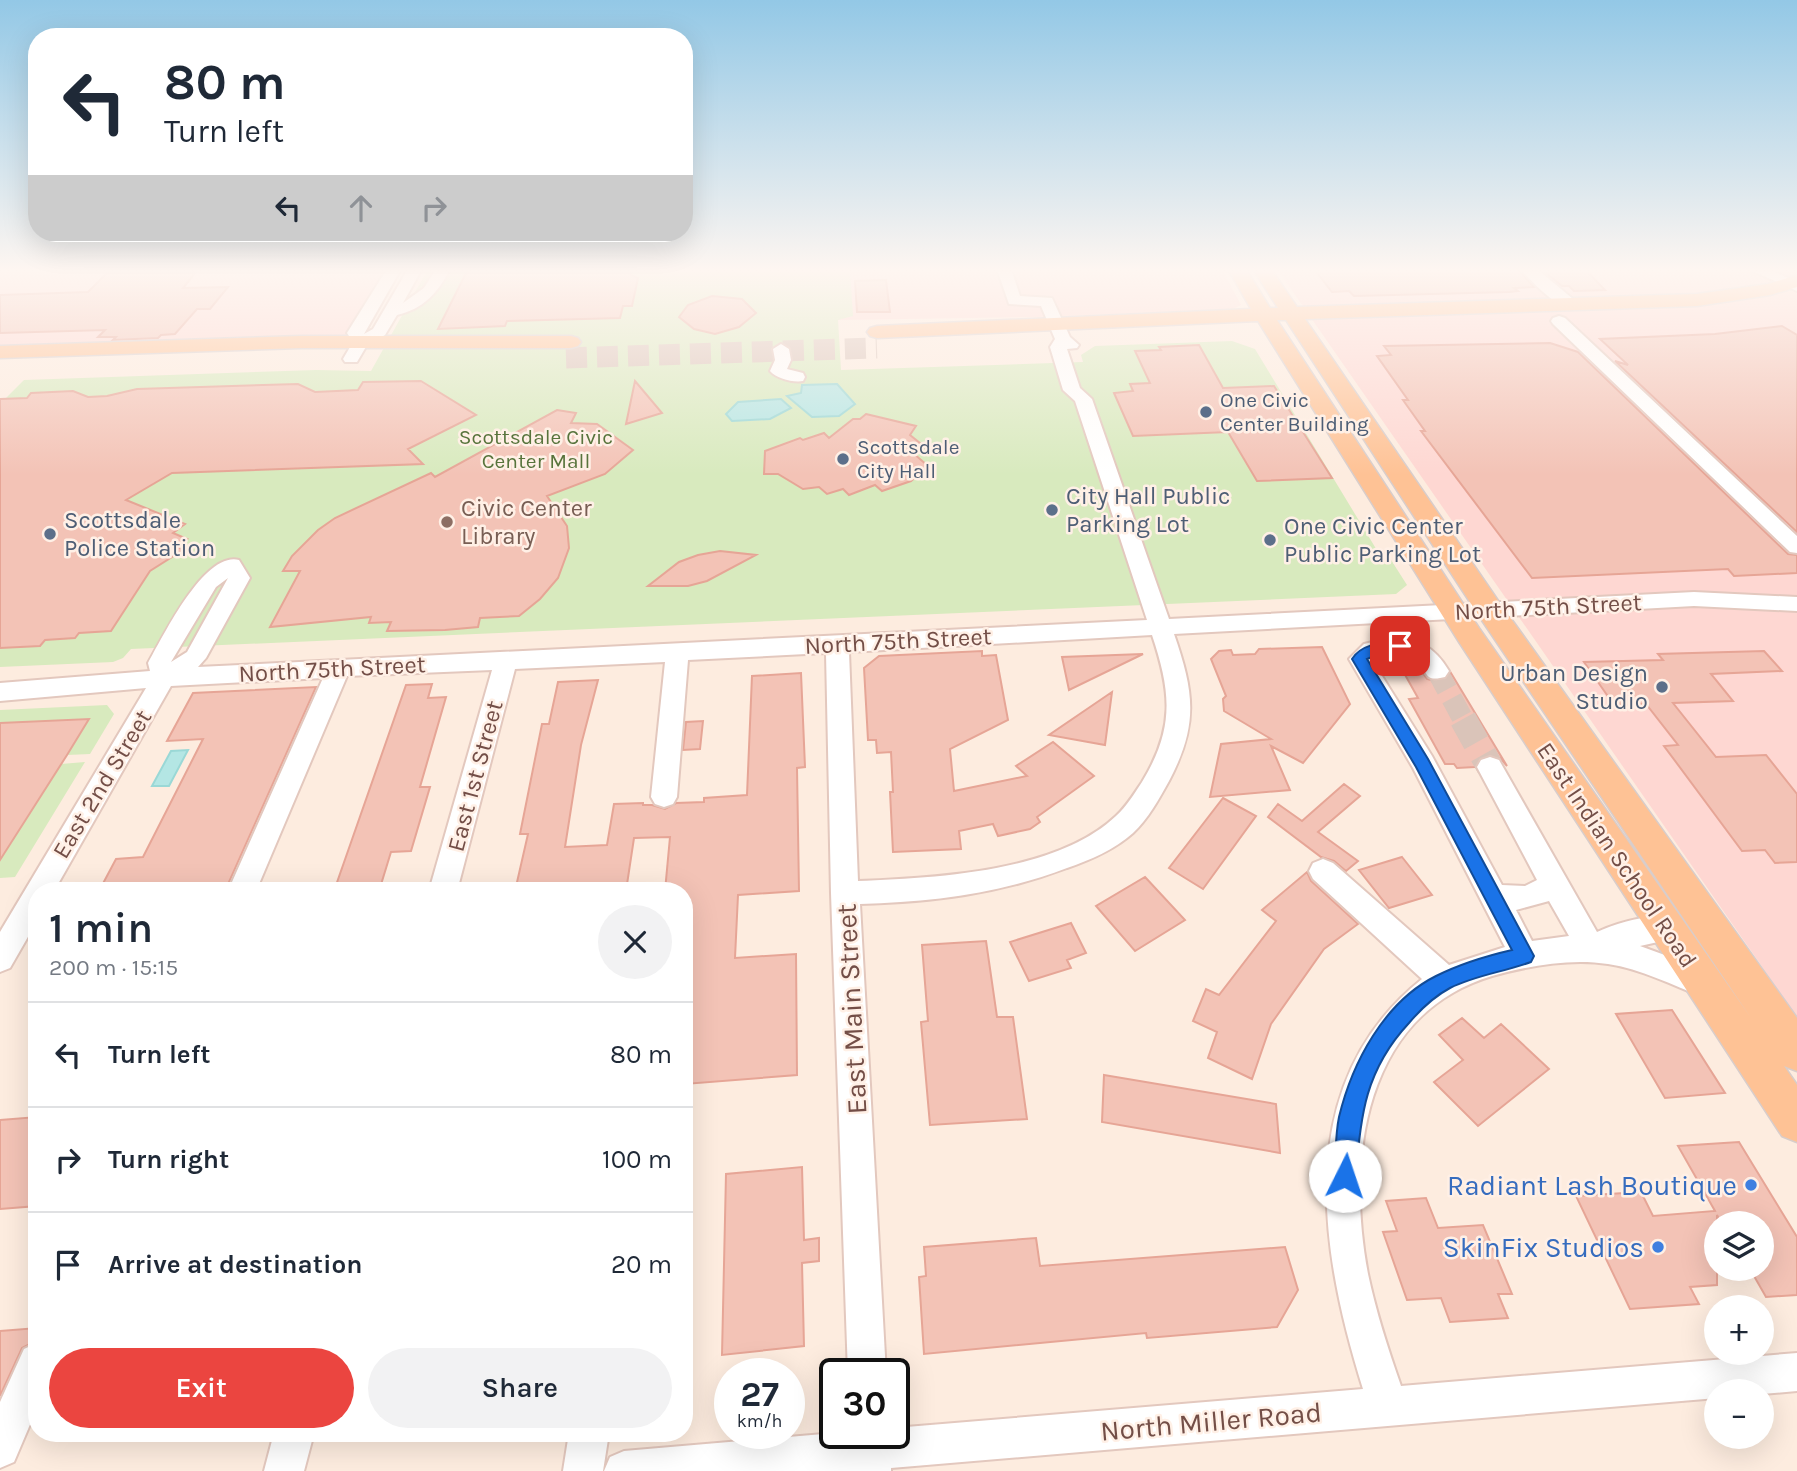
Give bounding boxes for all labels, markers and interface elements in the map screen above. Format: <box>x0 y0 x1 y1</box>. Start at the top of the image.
text: 80 m <box>164 54 286 111</box>
icon: left <box>49 56 140 147</box>
text: Turn left <box>164 113 284 150</box>
icon: left <box>269 189 307 227</box>
icon: ahead <box>342 189 380 227</box>
icon: right <box>415 189 453 227</box>
place label: One Civic Center Building <box>1220 388 1369 436</box>
marker: One Civic Center Building <box>1198 404 1214 420</box>
park label: Scottsdale Civic Center Mall <box>459 425 613 473</box>
place label: Scottsdale City Hall <box>857 435 960 483</box>
marker: Scottsdale City Hall <box>835 451 851 467</box>
place label: City Hall Public Parking Lot <box>1066 482 1230 538</box>
place label: Civic Center Library <box>461 494 592 550</box>
marker: City Hall Public Parking Lot <box>1044 502 1060 518</box>
place label: Scottsdale Police Station <box>64 506 215 562</box>
place label: One Civic Center Public Parking Lot <box>1284 512 1481 568</box>
marker: Civic Center Library <box>439 514 455 530</box>
marker: Scottsdale Police Station <box>42 526 58 542</box>
marker: One Civic Center Public Parking Lot <box>1262 532 1278 548</box>
street label: North 75th Street <box>1454 588 1642 626</box>
pin <box>1370 616 1430 676</box>
street label: North 75th Street <box>804 622 992 660</box>
icon: arrive <box>1381 627 1419 665</box>
street label: North 75th Street <box>238 650 426 688</box>
place label: Urban Design Studio <box>1500 659 1648 715</box>
marker: Urban Design Studio <box>1654 679 1670 695</box>
street label: East 1st Street <box>441 697 509 855</box>
street label: East 2nd Street <box>47 705 157 863</box>
street label: East Indian School Road <box>1531 737 1703 973</box>
text: 1 min <box>49 903 153 953</box>
street label: East Main Street <box>830 903 873 1115</box>
button: close <box>598 905 672 979</box>
text: 200 m · 15:15 <box>49 954 178 981</box>
icon: left <box>49 1036 87 1074</box>
text: Turn left <box>108 1039 210 1070</box>
text: 80 m <box>610 1039 672 1070</box>
position arrow <box>1308 1139 1382 1213</box>
icon: right <box>49 1141 87 1179</box>
text: Turn right <box>108 1144 229 1175</box>
text: 100 m <box>602 1144 672 1175</box>
place label: Radiant Lash Boutique <box>1447 1169 1737 1202</box>
marker: Radiant Lash Boutique <box>1743 1177 1759 1193</box>
map controls <box>1704 1211 1774 1449</box>
button: layers <box>1704 1211 1774 1281</box>
place label: SkinFix Studios <box>1443 1231 1644 1264</box>
marker: SkinFix Studios <box>1650 1239 1666 1255</box>
icon: arrive <box>49 1246 87 1284</box>
text: Arrive at destination <box>108 1249 362 1280</box>
text: 20 m <box>611 1249 672 1280</box>
button: + <box>1704 1295 1774 1365</box>
button: Exit <box>49 1348 354 1428</box>
button: Share <box>368 1348 672 1428</box>
speed limit sign: 30 <box>819 1358 910 1449</box>
text: 27 <box>740 1374 779 1415</box>
button: − <box>1704 1379 1774 1449</box>
street label: North Miller Road <box>1099 1395 1323 1448</box>
text: km/h <box>737 1410 782 1432</box>

